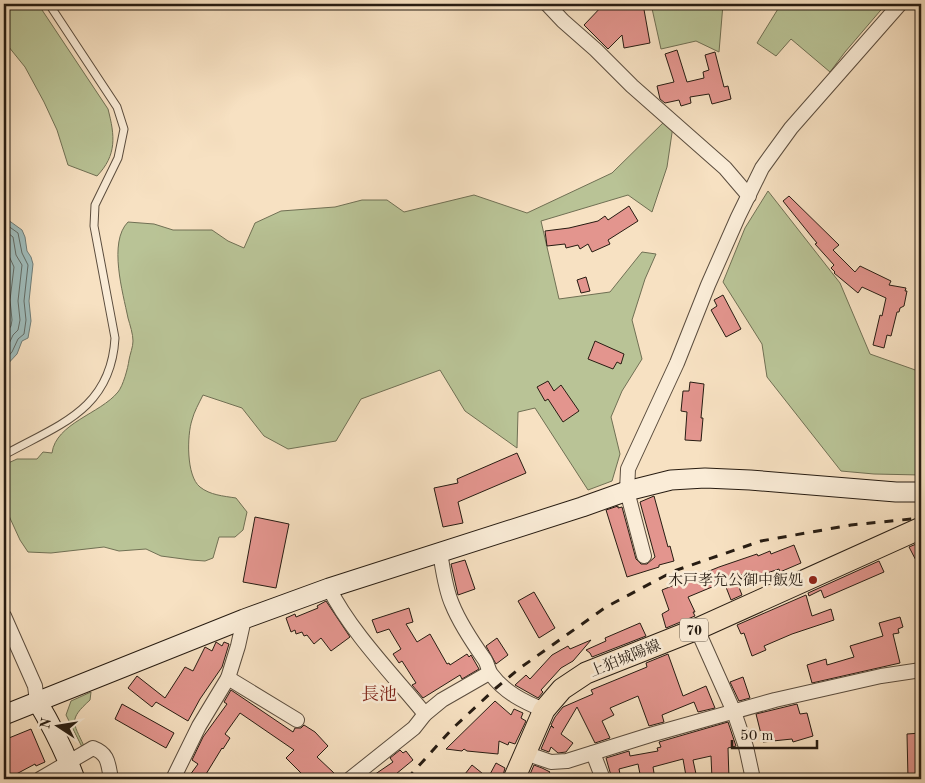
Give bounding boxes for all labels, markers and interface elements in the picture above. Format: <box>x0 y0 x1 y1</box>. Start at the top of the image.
place label: 木戸孝允公御中飯処 <box>668 572 803 589</box>
marker: 木戸孝允公御中飯処 <box>807 574 819 586</box>
road number: 70 <box>680 618 708 642</box>
street label: 上狛城陽線 <box>587 637 663 680</box>
district label: 長池 <box>361 685 397 704</box>
north arrow <box>32 700 82 750</box>
text: N <box>38 717 54 730</box>
scale bar <box>732 718 818 750</box>
text: 50 m <box>740 729 774 744</box>

